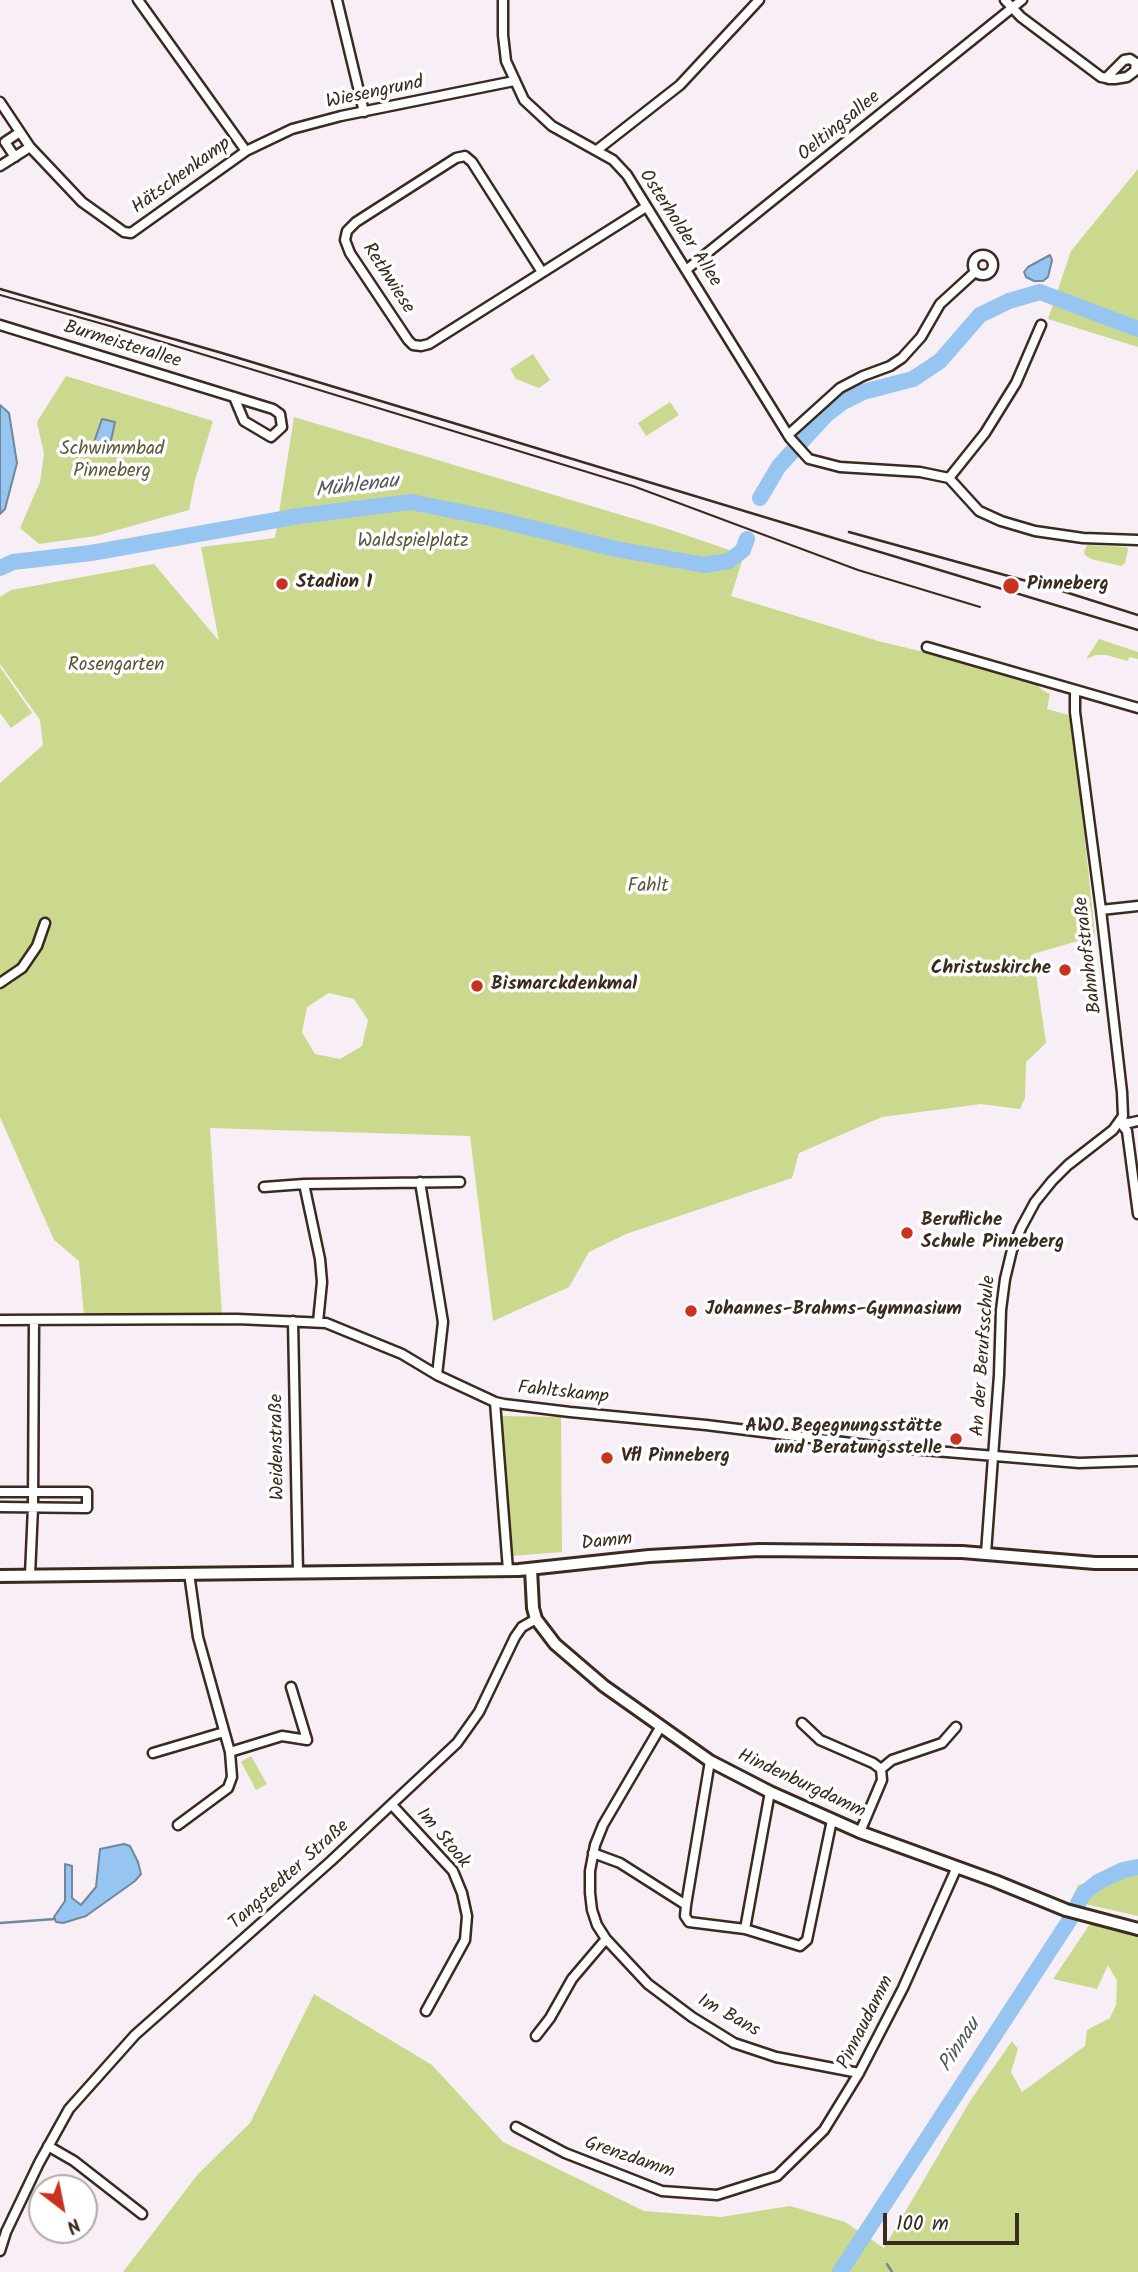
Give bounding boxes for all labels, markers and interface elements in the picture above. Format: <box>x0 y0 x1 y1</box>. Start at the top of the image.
street label: Wiesengrund <box>324 73 426 115</box>
street label: Oeltingsallee <box>794 87 886 167</box>
street label: Hätschenkamp <box>128 134 236 220</box>
street label: Osterholder Allee <box>633 166 725 292</box>
street label: Rethwiese <box>356 239 418 319</box>
street label: Burmeisterallee <box>61 317 183 375</box>
park label: Schwimmbad Pinneberg <box>60 440 164 484</box>
water label: Mühlenau <box>314 470 400 506</box>
park label: Waldspielplatz <box>357 532 469 554</box>
place label: Stadion 1 <box>296 573 372 595</box>
place label: Pinneberg <box>1027 575 1109 597</box>
marker: Stadion 1 <box>274 576 290 592</box>
marker: Pinneberg <box>1001 576 1021 596</box>
park label: Rosengarten <box>68 656 164 678</box>
park label: Fahlt <box>627 877 669 899</box>
street label: Bahnhofstraße <box>1072 895 1108 1015</box>
place label: Christuskirche <box>931 959 1051 981</box>
marker: Christuskirche <box>1057 962 1073 978</box>
place label: Bismarckdenkmal <box>491 975 637 997</box>
marker: Bismarckdenkmal <box>469 978 485 994</box>
place label: Berufliche Schule Pinneberg <box>921 1211 1064 1255</box>
marker: Berufliche Schule Pinneberg <box>899 1225 915 1241</box>
street label: An der Berufsschule <box>968 1275 1002 1437</box>
place label: Johannes-Brahms-Gymnasium <box>705 1300 962 1322</box>
marker: Johannes-Brahms-Gymnasium <box>683 1303 699 1319</box>
street label: Fahltskamp <box>516 1378 610 1410</box>
street label: Weidenstraße <box>267 1394 291 1500</box>
place label: AWO Begegnungsstätte und Beratungsstelle <box>745 1417 942 1461</box>
marker: AWO Begegnungsstätte und Beratungsstelle <box>948 1431 964 1447</box>
place label: Vfl Pinneberg <box>621 1447 730 1469</box>
marker: Vfl Pinneberg <box>599 1450 615 1466</box>
street label: Damm <box>580 1529 634 1557</box>
street label: Hindenburgdamm <box>733 1745 869 1825</box>
street label: Im Stook <box>410 1804 474 1874</box>
street label: Tangstedter Straße <box>225 1816 355 1936</box>
street label: Pinnaudamm <box>834 1972 900 2074</box>
street label: Im Bans <box>693 1991 763 2043</box>
water label: Pinnau <box>934 2015 988 2077</box>
street label: Grenzdamm <box>581 2133 677 2185</box>
north arrow <box>28 2174 98 2244</box>
scale bar <box>886 2198 1023 2242</box>
text: 100 m <box>896 2208 949 2241</box>
text: N <box>60 2209 86 2241</box>

